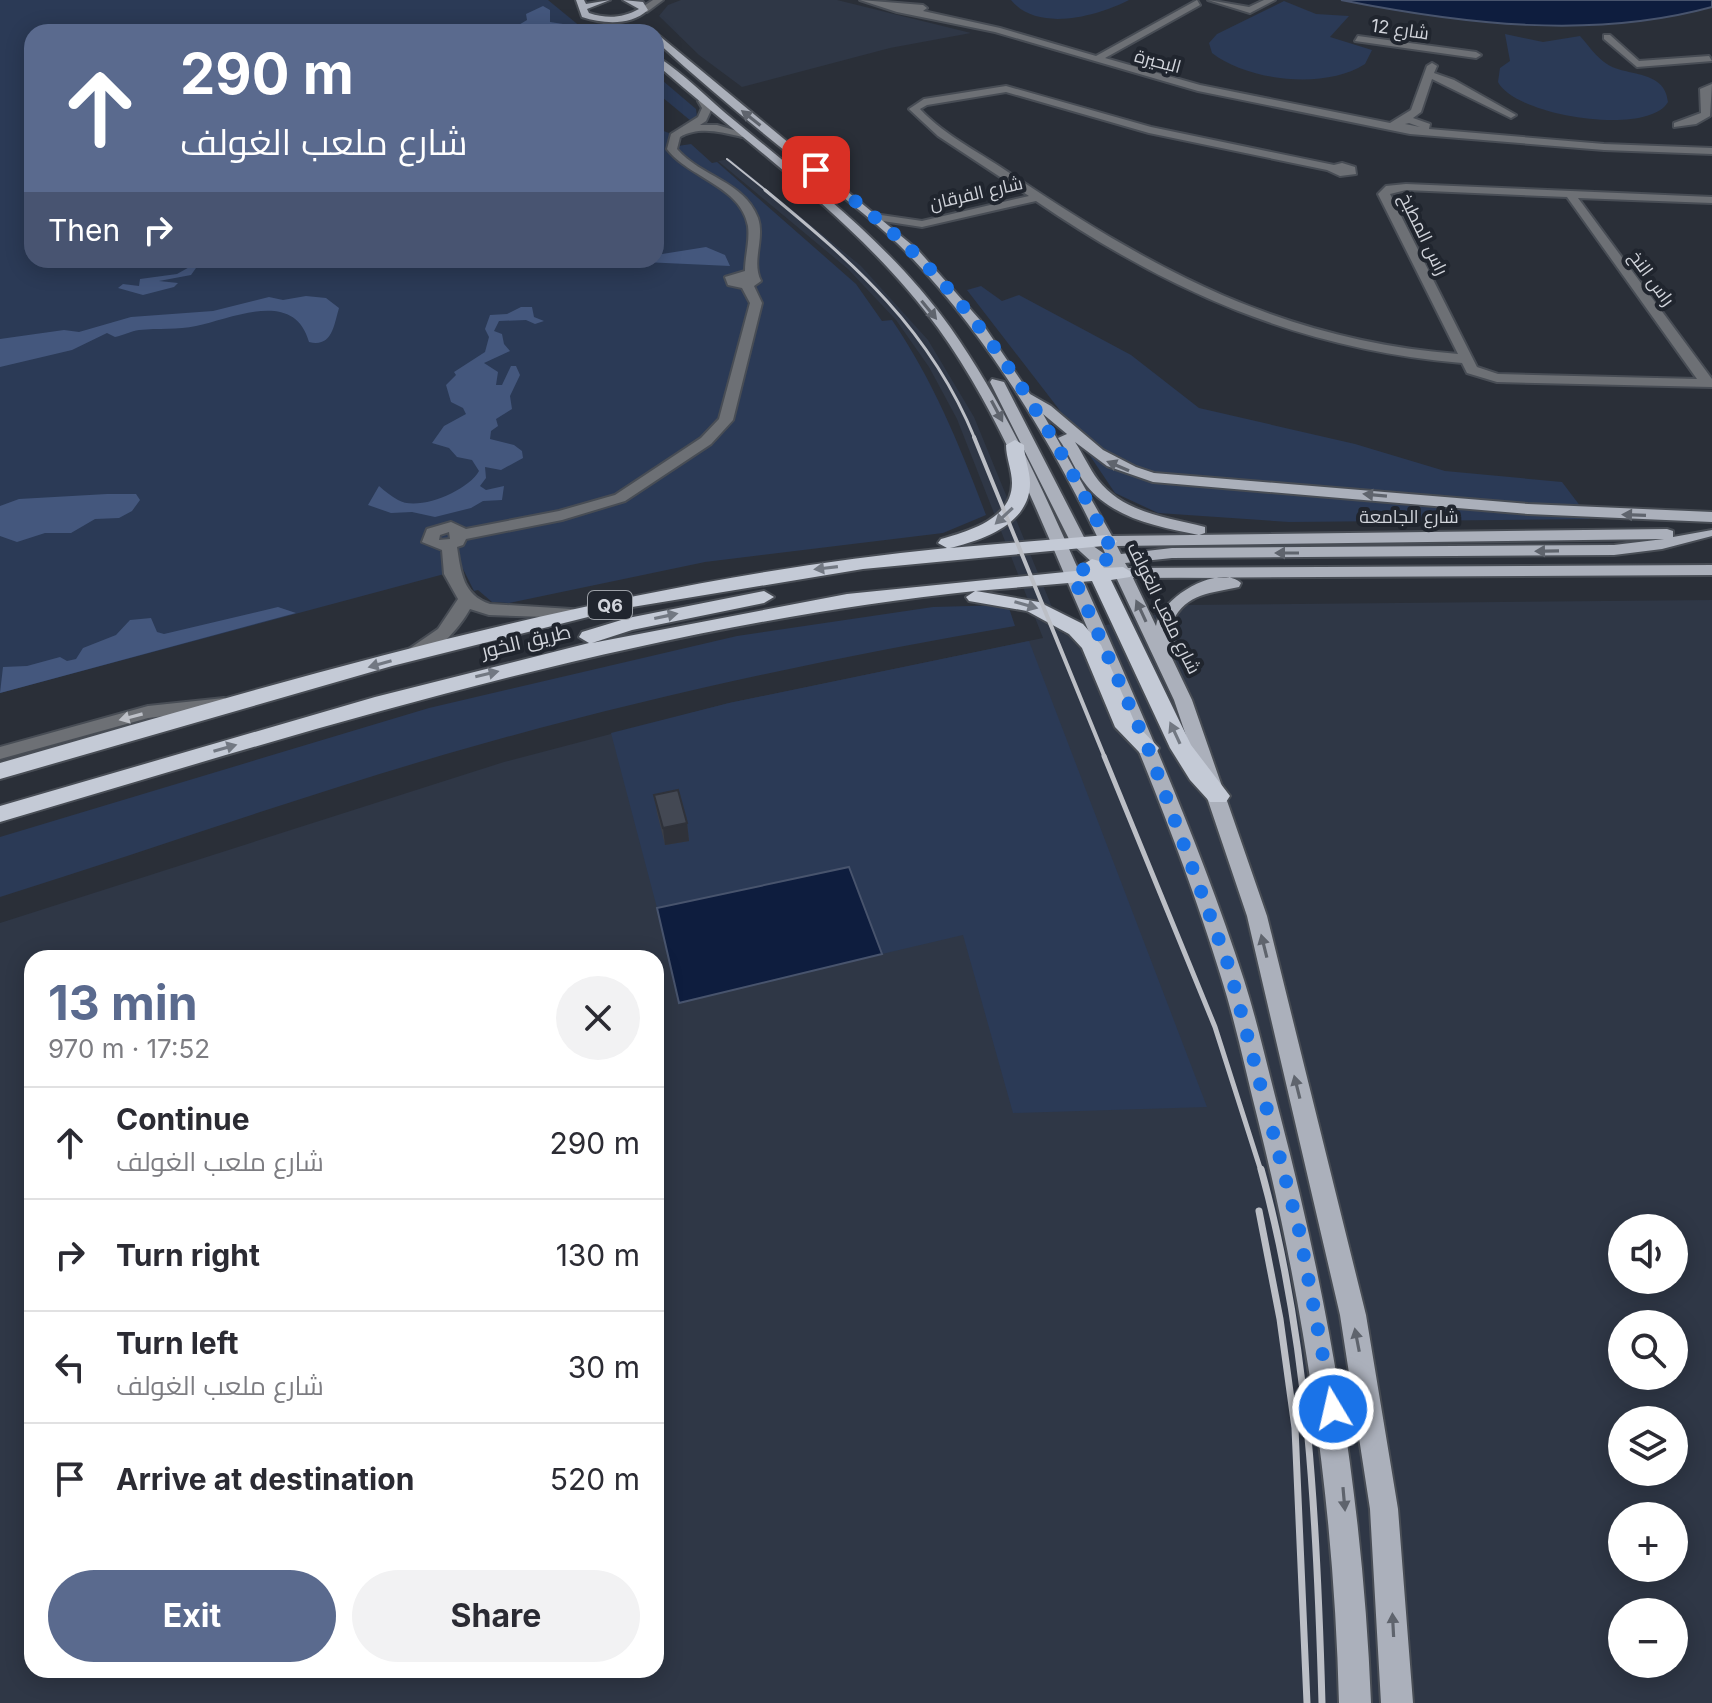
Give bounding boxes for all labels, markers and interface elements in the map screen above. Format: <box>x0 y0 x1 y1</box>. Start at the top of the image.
street label: شارع 12 <box>1369 15 1430 45</box>
text: 290 m <box>180 40 354 108</box>
street label: البحيرة <box>1132 45 1183 78</box>
icon: ahead <box>48 56 152 160</box>
one-way arrow <box>741 110 761 127</box>
text: شارع ملعب الغولف <box>180 120 468 164</box>
pin <box>782 136 850 204</box>
icon: arrive <box>794 148 838 192</box>
street label: شارع الفرقان <box>927 172 1025 216</box>
street label: راس المطبخ <box>1393 190 1453 279</box>
icon: right <box>136 208 180 252</box>
text: Then <box>48 212 120 248</box>
street label: راس النخ <box>1623 246 1679 311</box>
one-way arrow <box>920 300 937 320</box>
one-way arrow <box>991 399 1004 422</box>
one-way arrow <box>1106 459 1129 472</box>
one-way arrow <box>1362 488 1387 501</box>
one-way arrow <box>995 506 1014 525</box>
street label: شارع الجامعة <box>1359 506 1459 529</box>
one-way arrow <box>1621 509 1646 522</box>
street label: شارع ملعب الغولف <box>1121 539 1205 678</box>
one-way arrow <box>1534 545 1559 557</box>
one-way arrow <box>1274 547 1299 559</box>
one-way arrow <box>813 561 838 574</box>
road number: Q6 <box>588 591 632 619</box>
one-way arrow <box>1014 599 1039 611</box>
one-way arrow <box>1134 599 1148 623</box>
one-way arrow <box>654 609 679 622</box>
street label: طريق الخور <box>478 619 573 664</box>
one-way arrow <box>368 658 393 670</box>
one-way arrow <box>475 667 500 680</box>
one-way arrow <box>118 711 142 724</box>
one-way arrow <box>1168 721 1182 744</box>
one-way arrow <box>214 741 238 754</box>
one-way arrow <box>1258 933 1270 958</box>
text: 13 min <box>48 973 198 1032</box>
button: close <box>556 976 640 1060</box>
text: 970 m · 17:52 <box>48 1033 210 1064</box>
one-way arrow <box>1290 1074 1302 1099</box>
text: Continue <box>116 1101 250 1137</box>
icon: ahead <box>48 1121 92 1165</box>
text: 290 m <box>549 1125 640 1161</box>
text: شارع ملعب الغولف <box>116 1146 324 1177</box>
map controls <box>1608 1214 1688 1678</box>
button: sound <box>1608 1214 1688 1294</box>
icon: right <box>48 1233 92 1277</box>
text: Turn right <box>116 1237 260 1273</box>
text: 130 m <box>556 1237 640 1273</box>
button: search <box>1608 1310 1688 1390</box>
text: Turn left <box>116 1325 238 1361</box>
one-way arrow <box>1351 1327 1363 1352</box>
icon: left <box>48 1345 92 1389</box>
text: 30 m <box>568 1349 640 1385</box>
position arrow <box>1291 1367 1375 1451</box>
text: شارع ملعب الغولف <box>116 1370 324 1401</box>
button: layers <box>1608 1406 1688 1486</box>
icon: arrive <box>48 1457 92 1501</box>
text: Arrive at destination <box>116 1461 414 1497</box>
text: 520 m <box>550 1461 640 1497</box>
one-way arrow <box>1337 1486 1350 1511</box>
button: + <box>1608 1502 1688 1582</box>
button: Exit <box>48 1570 336 1662</box>
button: Share <box>352 1570 640 1662</box>
button: − <box>1608 1598 1688 1678</box>
one-way arrow <box>1386 1612 1399 1637</box>

